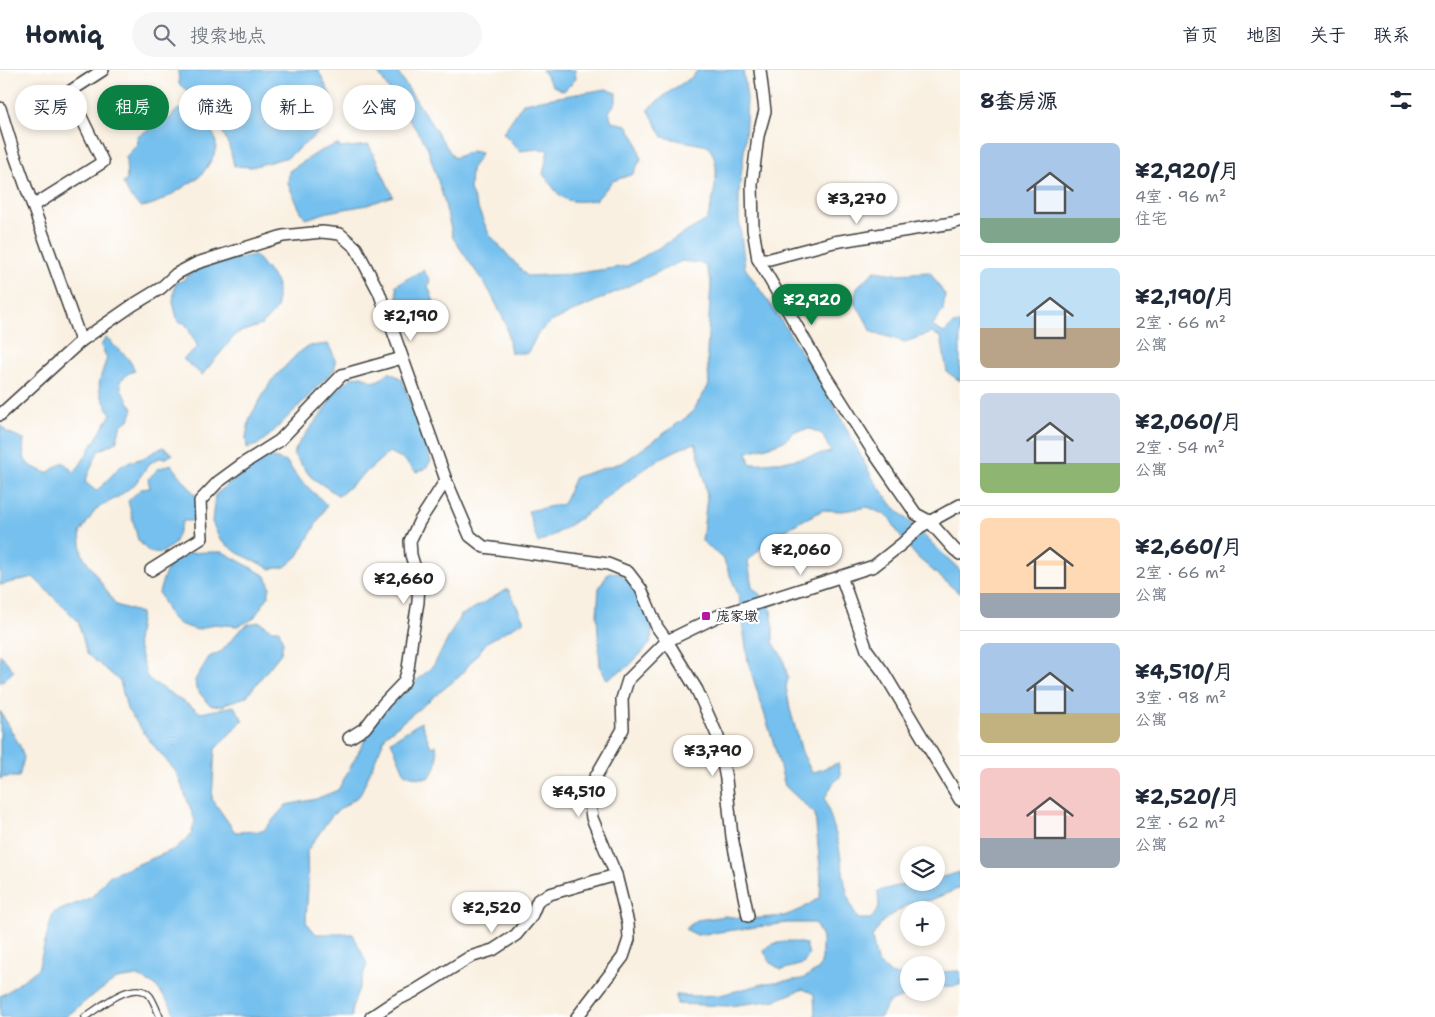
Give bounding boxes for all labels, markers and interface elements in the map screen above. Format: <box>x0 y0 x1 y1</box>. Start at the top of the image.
search box <box>132 12 482 57</box>
text: Homiq <box>25 19 102 51</box>
icon: search <box>150 21 178 49</box>
text: 搜索地点 <box>190 23 266 48</box>
text: 首页 <box>1182 23 1218 47</box>
text: 地图 <box>1246 23 1282 47</box>
text: 关于 <box>1310 23 1346 47</box>
text: 联系 <box>1374 23 1410 47</box>
chip: 买房 <box>15 85 87 130</box>
chip: 租房 <box>97 85 169 130</box>
chip: 筛选 <box>179 85 251 130</box>
chip: 新上 <box>261 85 333 130</box>
chip: 公寓 <box>343 85 415 130</box>
icon: filters <box>1387 86 1415 114</box>
text: 8套房源 <box>980 87 1058 115</box>
text: ¥2,920/月 <box>1135 157 1240 185</box>
icon: home <box>1020 163 1080 223</box>
pin: ¥3,270 <box>816 182 898 225</box>
text: 4室 · 96 m² <box>1135 186 1226 207</box>
text: ¥3,270 <box>828 188 886 209</box>
text: 住宅 <box>1135 208 1167 229</box>
text: ¥2,190/月 <box>1135 283 1235 311</box>
pin: ¥2,920 <box>771 284 853 326</box>
icon: home <box>1020 288 1080 348</box>
text: ¥2,920 <box>783 289 841 310</box>
pin: ¥2,190 <box>370 300 452 342</box>
text: ¥2,190 <box>384 305 438 326</box>
text: 2室 · 66 m² <box>1135 312 1226 333</box>
text: 公寓 <box>1135 334 1167 355</box>
text: ¥2,060/月 <box>1135 408 1242 436</box>
icon: home <box>1020 413 1080 473</box>
text: 2室 · 54 m² <box>1135 437 1225 458</box>
text: 公寓 <box>1135 459 1167 480</box>
text: ¥2,660/月 <box>1135 533 1243 561</box>
pin: ¥2,060 <box>760 534 842 576</box>
icon: home <box>1020 538 1080 598</box>
text: ¥2,060 <box>771 539 831 560</box>
pin: ¥2,660 <box>363 562 445 605</box>
text: 2室 · 66 m² <box>1135 562 1226 583</box>
text: ¥2,660 <box>374 568 434 589</box>
text: 公寓 <box>1135 584 1167 605</box>
place label: 庞家墩 <box>716 607 758 625</box>
marker: 庞家墩 <box>700 610 712 622</box>
text: ¥4,510/月 <box>1135 658 1234 686</box>
icon: home <box>1020 663 1080 723</box>
text: 3室 · 98 m² <box>1135 687 1226 708</box>
text: 公寓 <box>1135 709 1167 730</box>
pin: ¥3,790 <box>672 734 754 777</box>
text: ¥3,790 <box>684 740 742 761</box>
pin: ¥4,510 <box>538 776 620 818</box>
text: ¥4,510 <box>552 781 606 802</box>
text: ¥2,520/月 <box>1135 783 1240 811</box>
icon: home <box>1020 788 1080 848</box>
text: 2室 · 62 m² <box>1135 812 1226 833</box>
text: 公寓 <box>1135 834 1167 855</box>
map controls <box>900 846 945 1001</box>
button: layers <box>900 846 945 891</box>
pin: ¥2,520 <box>451 892 533 934</box>
text: ¥2,520 <box>463 897 521 918</box>
button: + <box>900 901 945 946</box>
button: − <box>900 956 945 1001</box>

